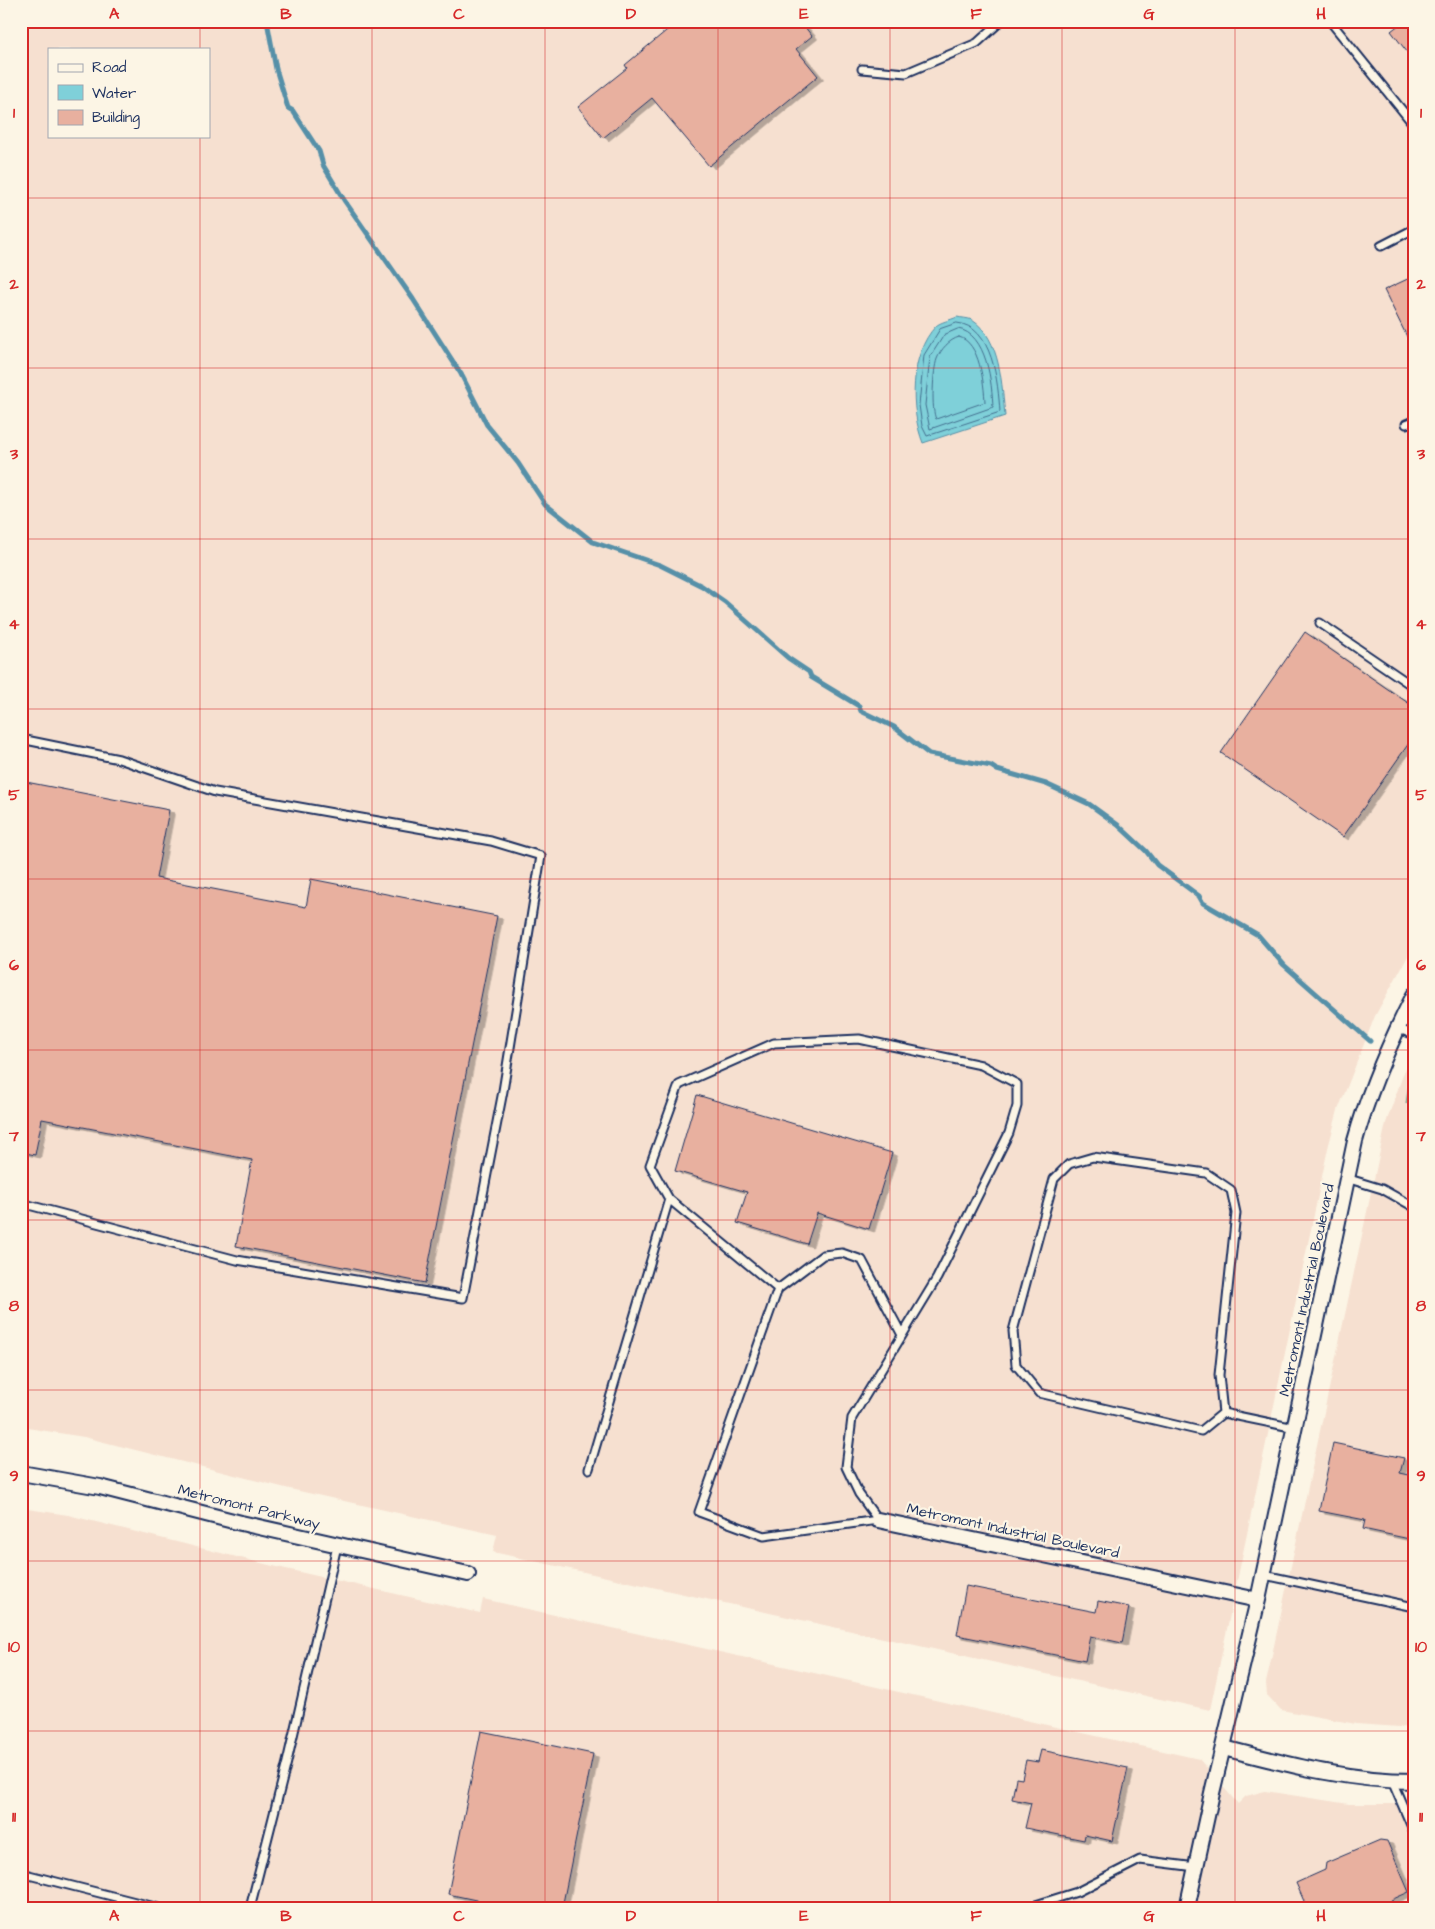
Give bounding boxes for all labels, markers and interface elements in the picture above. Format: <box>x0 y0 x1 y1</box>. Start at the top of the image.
text: A <box>109 3 120 25</box>
text: B <box>280 3 292 25</box>
text: C <box>453 3 465 25</box>
text: D <box>626 3 637 25</box>
text: E <box>799 3 809 25</box>
text: F <box>970 3 982 25</box>
text: G <box>1143 3 1155 25</box>
text: H <box>1316 3 1326 25</box>
legend <box>48 48 210 138</box>
text: Road <box>92 57 127 78</box>
text: Water <box>92 83 136 104</box>
text: 1 <box>13 102 16 124</box>
text: 1 <box>1420 102 1423 124</box>
text: Building <box>92 107 140 129</box>
text: 2 <box>8 273 19 295</box>
text: 2 <box>1415 273 1426 295</box>
text: 3 <box>9 443 19 465</box>
text: 3 <box>1416 443 1426 465</box>
text: 4 <box>9 613 20 635</box>
text: 4 <box>1416 613 1427 635</box>
text: 5 <box>8 784 20 806</box>
text: 5 <box>1415 784 1427 806</box>
text: 6 <box>9 954 19 976</box>
text: 6 <box>1416 954 1426 976</box>
text: 7 <box>8 1125 19 1147</box>
text: 7 <box>1415 1125 1426 1147</box>
street label: Metromont Industrial Boulevard <box>1274 1182 1340 1398</box>
text: 8 <box>9 1295 20 1317</box>
text: 8 <box>1416 1295 1427 1317</box>
text: 9 <box>9 1465 19 1487</box>
text: 9 <box>1416 1465 1426 1487</box>
street label: Metromont Parkway <box>176 1479 322 1536</box>
street label: Metromont Industrial Boulevard <box>905 1498 1121 1564</box>
text: 10 <box>8 1636 20 1658</box>
text: 10 <box>1415 1636 1427 1658</box>
text: 11 <box>12 1806 17 1828</box>
text: 11 <box>1419 1806 1424 1828</box>
text: A <box>109 1905 120 1927</box>
text: B <box>280 1905 292 1927</box>
text: C <box>453 1905 465 1927</box>
text: D <box>626 1905 637 1927</box>
text: E <box>799 1905 809 1927</box>
text: F <box>970 1905 982 1927</box>
text: G <box>1143 1905 1155 1927</box>
text: H <box>1316 1905 1326 1927</box>

